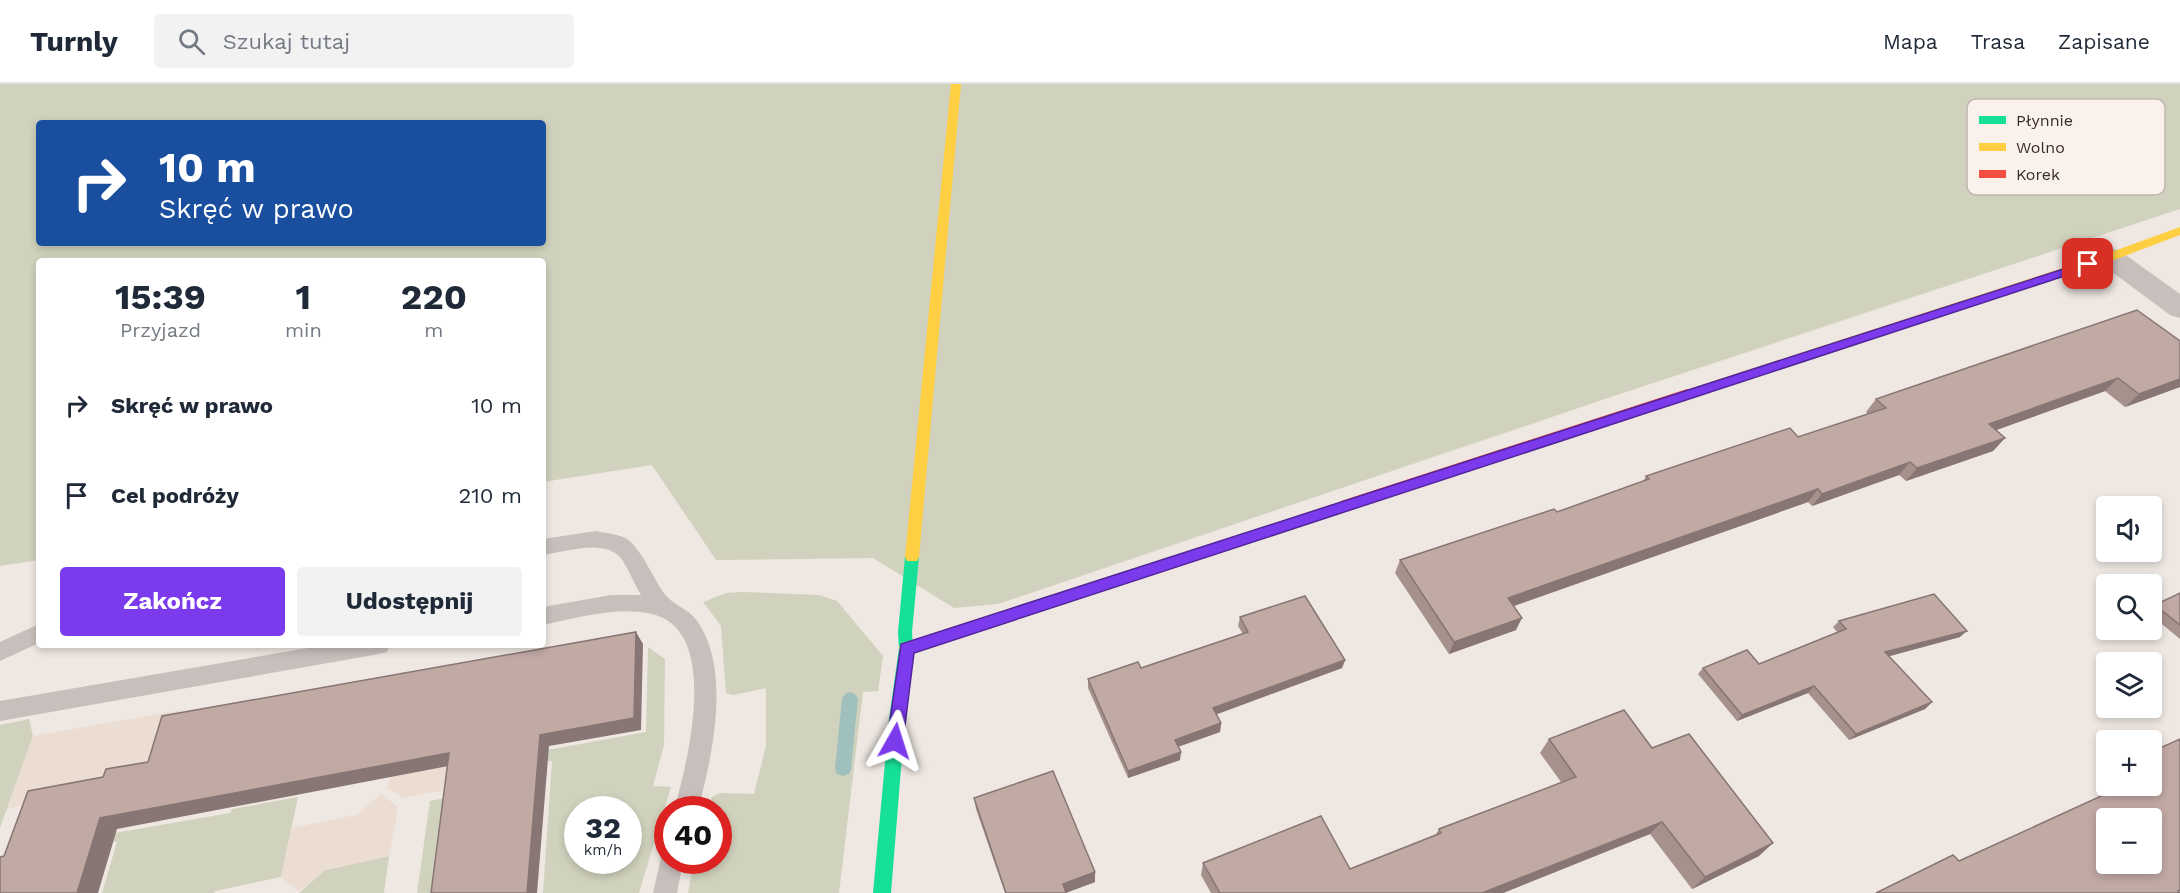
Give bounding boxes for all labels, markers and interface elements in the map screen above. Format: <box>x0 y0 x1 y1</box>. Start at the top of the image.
search box <box>154 14 574 68</box>
text: Turnly <box>30 25 118 58</box>
icon: search <box>175 25 208 58</box>
text: Szukaj tutaj <box>223 29 350 54</box>
text: Mapa <box>1883 29 1938 54</box>
text: Trasa <box>1971 29 2025 54</box>
text: Zapisane <box>2058 29 2150 54</box>
legend <box>1967 99 2165 195</box>
text: Płynnie <box>2016 111 2073 130</box>
text: Wolno <box>2016 138 2065 157</box>
text: 10 m <box>159 143 256 192</box>
icon: right <box>60 144 138 222</box>
text: Korek <box>2016 165 2060 184</box>
text: Skręć w prawo <box>159 193 354 225</box>
pin <box>2062 238 2113 289</box>
icon: arrive <box>2071 247 2104 280</box>
text: 15:39 <box>115 276 206 318</box>
text: 1 <box>296 276 311 318</box>
text: 220 <box>401 276 467 318</box>
text: Przyjazd <box>120 318 201 342</box>
text: min <box>285 318 322 342</box>
text: m <box>424 318 443 342</box>
icon: right <box>60 389 93 422</box>
text: Skręć w prawo <box>111 393 273 418</box>
text: 10 m <box>471 393 522 418</box>
icon: arrive <box>60 479 93 512</box>
text: Cel podróży <box>111 483 239 508</box>
text: 210 m <box>458 483 522 508</box>
map controls <box>2096 496 2162 874</box>
button: sound <box>2096 496 2162 562</box>
button: Zakończ <box>60 567 285 636</box>
button: Udostępnij <box>297 567 522 636</box>
button: search <box>2096 574 2162 640</box>
button: layers <box>2096 652 2162 718</box>
position arrow <box>863 709 927 773</box>
button: + <box>2096 730 2162 796</box>
speed limit sign: 40 <box>654 796 732 874</box>
button: − <box>2096 808 2162 874</box>
text: 32 <box>585 810 621 845</box>
text: km/h <box>584 841 622 859</box>

